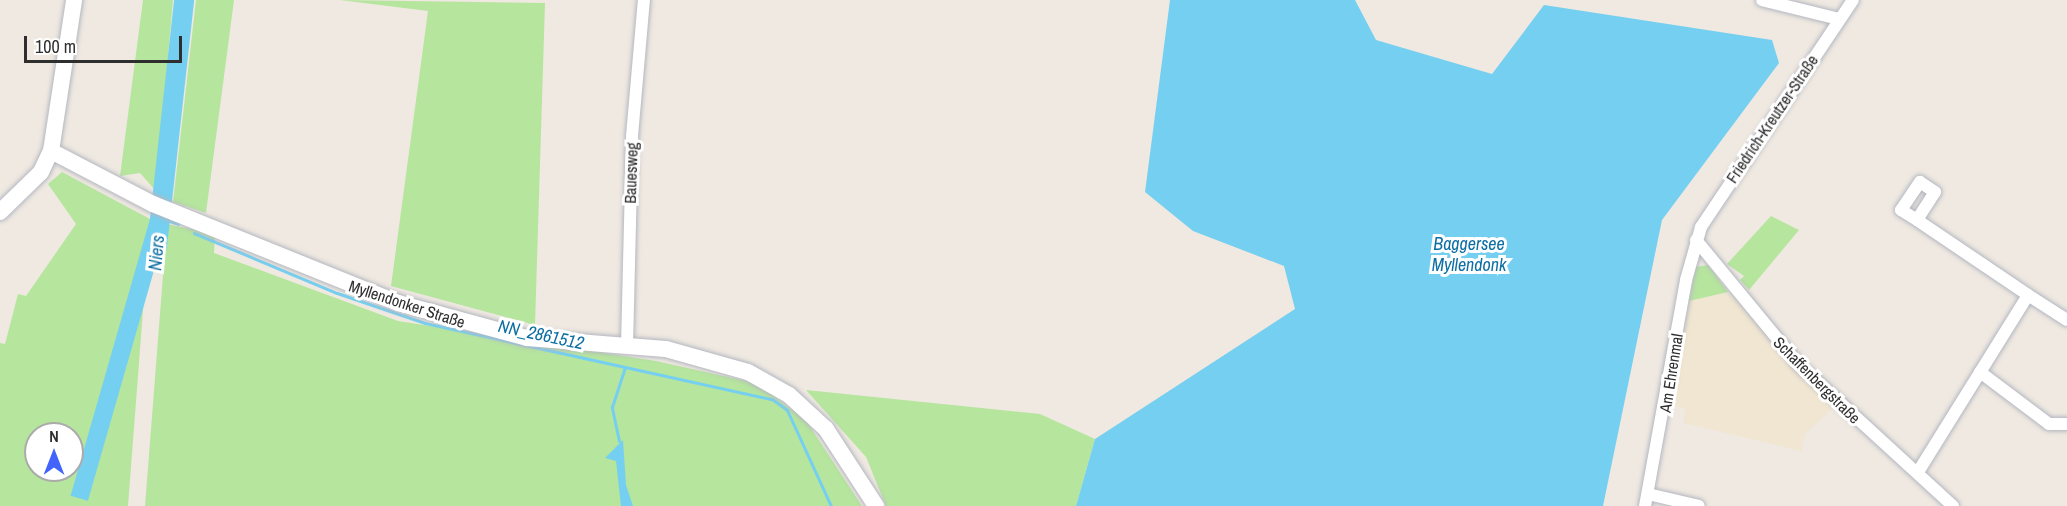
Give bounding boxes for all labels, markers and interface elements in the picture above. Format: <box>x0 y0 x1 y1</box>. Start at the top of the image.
scale bar <box>27 24 184 62</box>
text: 100 m <box>35 34 76 59</box>
street label: Friedrich-Kreutzer-Straße <box>1722 51 1822 187</box>
street label: Bauesweg <box>620 142 642 204</box>
water label: Niers <box>145 234 169 272</box>
water label: Baggersee Myllendonk <box>1432 234 1506 276</box>
street label: Myllendonker Straße <box>346 276 468 332</box>
water label: NN_2861512 <box>496 315 586 355</box>
street label: Am Ehrenmal <box>1655 332 1687 414</box>
street label: Schaffenbergstraße <box>1770 333 1864 427</box>
north arrow <box>24 422 84 482</box>
text: N <box>49 425 59 447</box>

